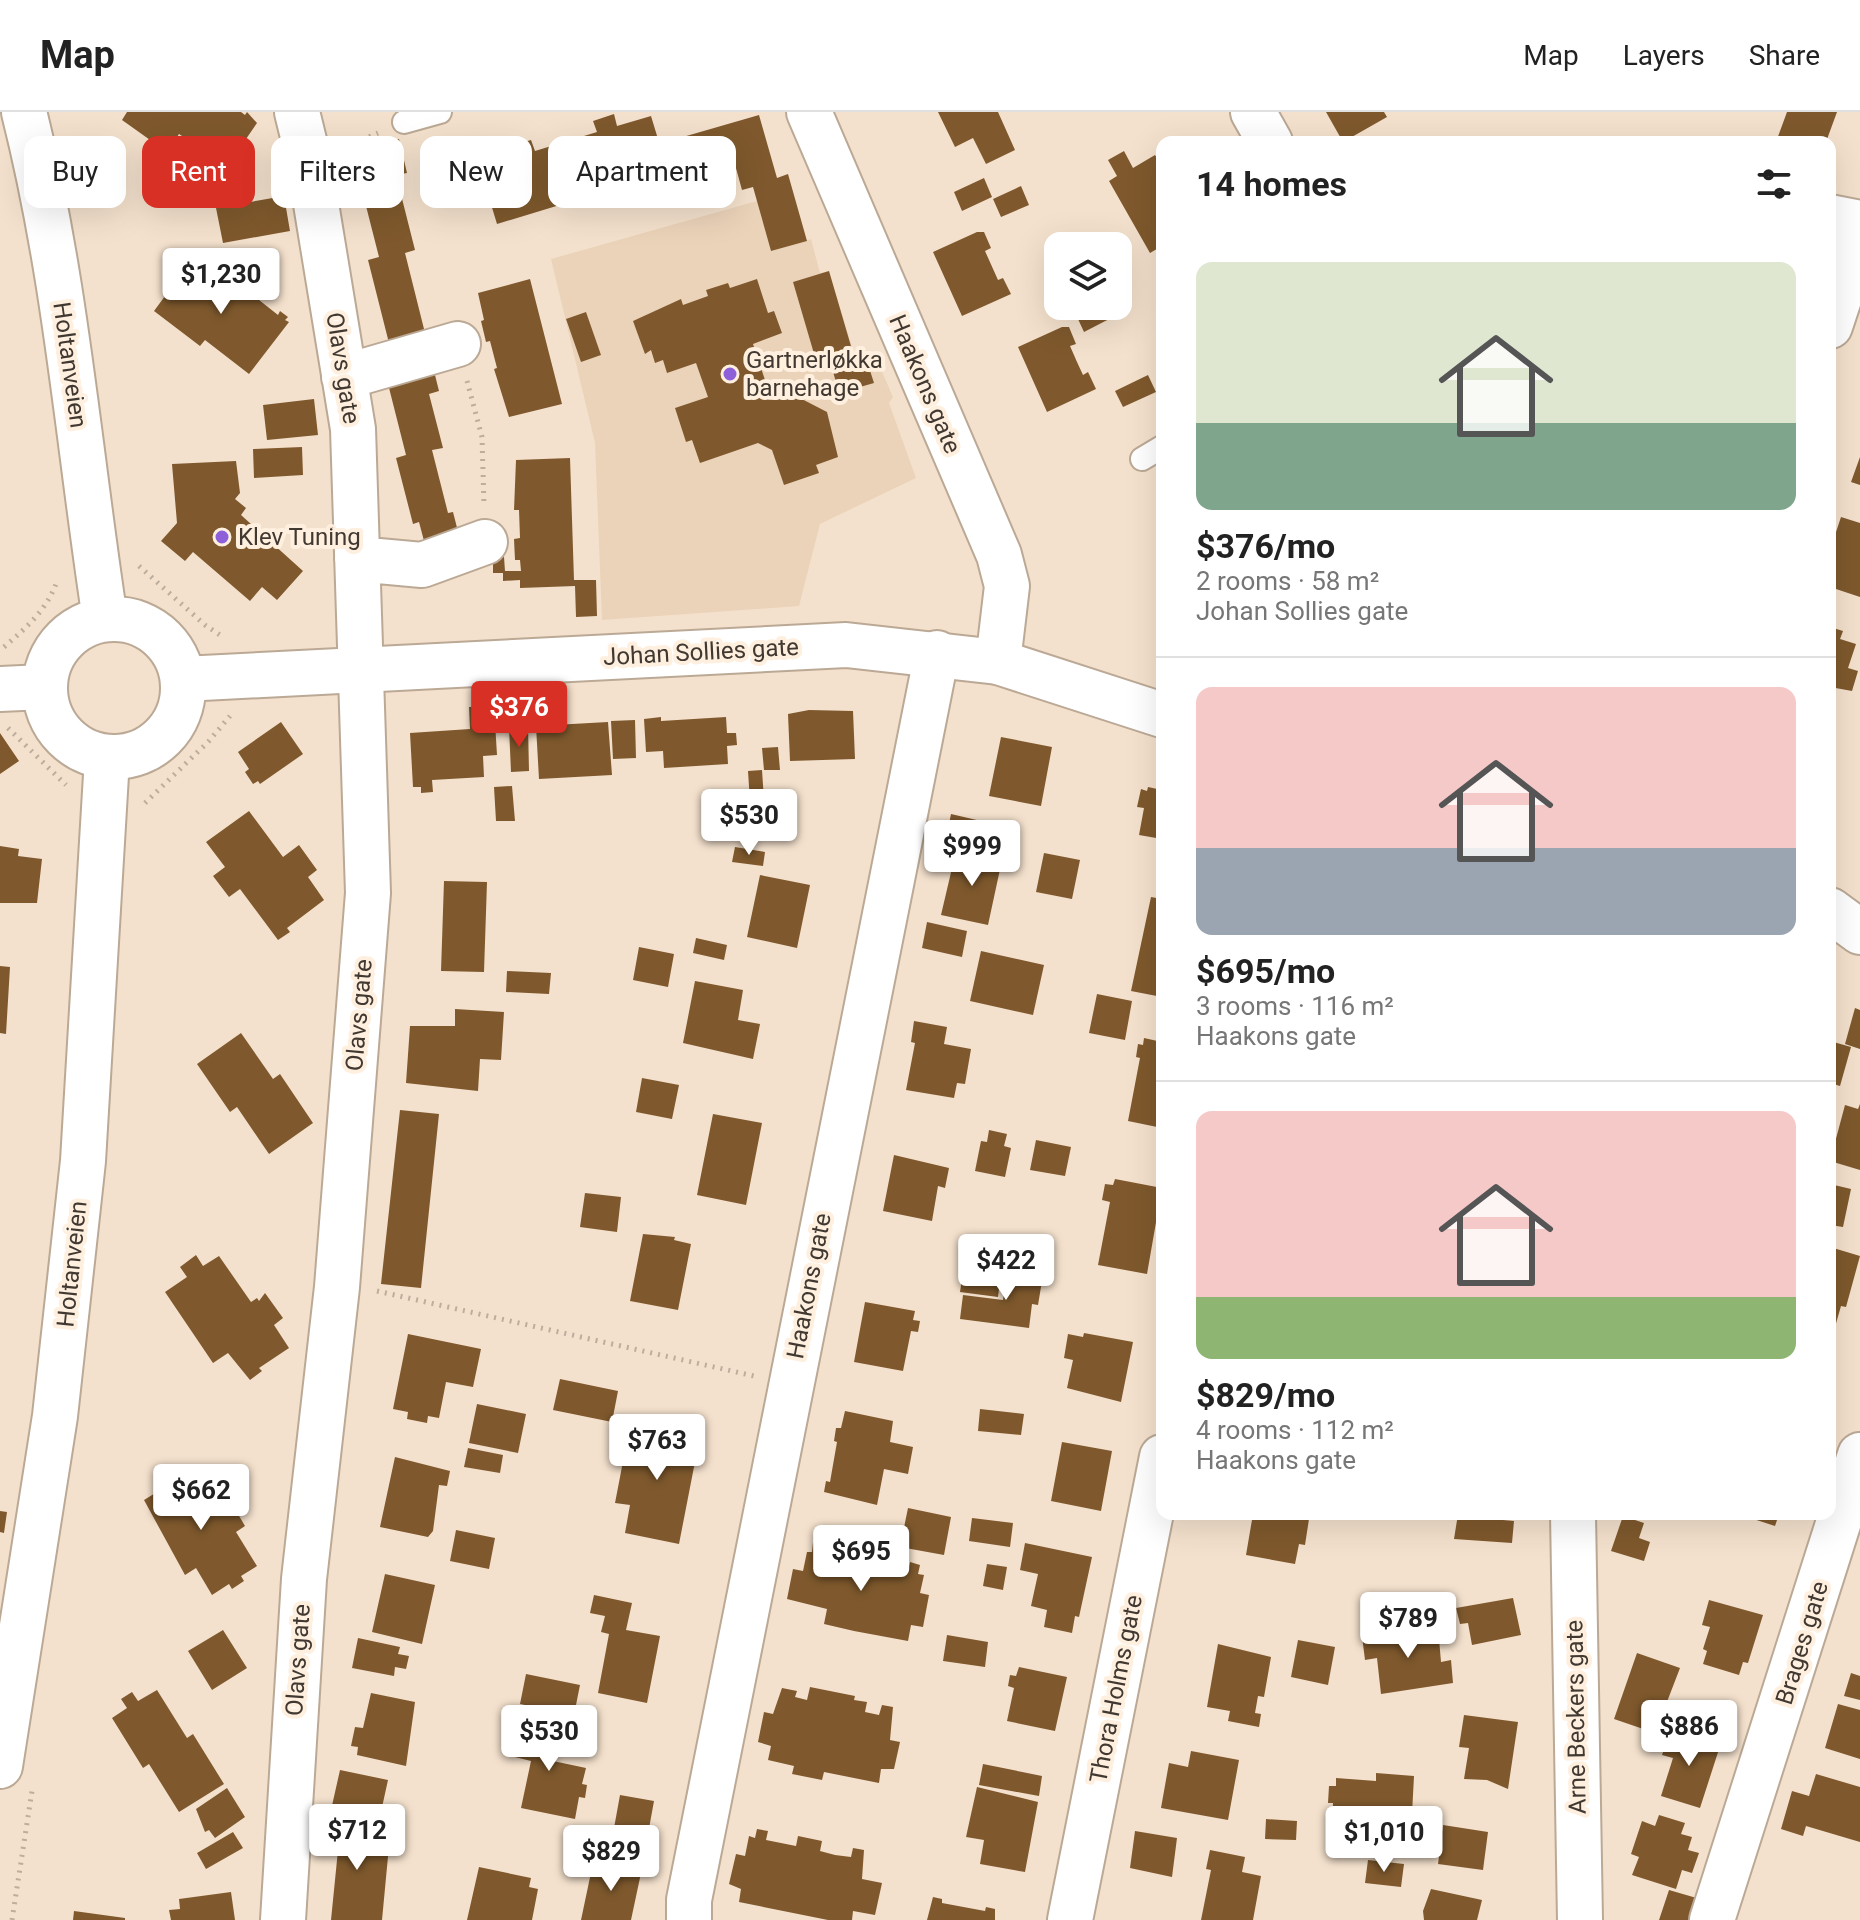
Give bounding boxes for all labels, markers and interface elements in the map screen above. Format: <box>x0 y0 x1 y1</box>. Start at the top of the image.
text: Map <box>40 33 115 77</box>
text: Map <box>1523 39 1579 72</box>
text: Layers <box>1623 39 1705 72</box>
text: Share <box>1749 39 1820 72</box>
chip: Buy <box>24 136 126 208</box>
chip: Rent <box>142 136 255 208</box>
chip: Filters <box>271 136 404 208</box>
chip: New <box>420 136 532 208</box>
chip: Apartment <box>548 136 736 208</box>
icon: filters <box>1752 162 1796 206</box>
text: 14 homes <box>1196 164 1347 204</box>
map controls <box>1044 232 1132 320</box>
button: layers <box>1044 232 1132 320</box>
pin: $1,230 <box>156 248 286 316</box>
text: $1,230 <box>181 259 261 289</box>
street label: Holtanveien <box>47 300 93 430</box>
street label: Olavs gate <box>320 310 366 426</box>
street label: Haakons gate <box>883 311 967 457</box>
icon: home <box>1424 314 1568 458</box>
place label: Gartnerløkka barnehage <box>746 346 883 402</box>
marker: Gartnerløkka barnehage <box>721 365 739 383</box>
place label: Klev Tuning <box>238 523 361 551</box>
text: $376/mo <box>1196 526 1335 566</box>
marker: Klev Tuning <box>213 528 231 546</box>
text: 2 rooms · 58 m² <box>1196 566 1379 596</box>
text: Johan Sollies gate <box>1196 596 1408 626</box>
street label: Johan Sollies gate <box>602 633 800 671</box>
pin: $376 <box>472 681 566 749</box>
text: $376 <box>489 692 549 722</box>
icon: home <box>1424 739 1568 883</box>
pin: $530 <box>702 789 796 857</box>
text: $530 <box>719 800 779 830</box>
pin: $999 <box>925 820 1019 888</box>
text: $999 <box>942 831 1002 861</box>
text: $695/mo <box>1196 951 1335 991</box>
street label: Olavs gate <box>340 958 378 1072</box>
text: 3 rooms · 116 m² <box>1196 991 1394 1021</box>
text: Haakons gate <box>1196 1021 1356 1051</box>
icon: home <box>1424 1163 1568 1307</box>
street label: Holtanveien <box>51 1199 93 1329</box>
street label: Haakons gate <box>781 1211 837 1361</box>
pin: $422 <box>959 1234 1053 1302</box>
text: $422 <box>976 1245 1036 1275</box>
text: $829/mo <box>1196 1375 1335 1415</box>
pin: $763 <box>610 1414 704 1482</box>
text: 4 rooms · 112 m² <box>1196 1415 1394 1445</box>
text: $763 <box>627 1425 687 1455</box>
text: Haakons gate <box>1196 1445 1356 1475</box>
pin: $662 <box>154 1464 248 1532</box>
text: $662 <box>171 1475 231 1505</box>
pin: $695 <box>814 1525 908 1593</box>
text: $695 <box>831 1536 891 1566</box>
street label: Brages gate <box>1770 1578 1834 1708</box>
pin: $789 <box>1361 1592 1455 1660</box>
street label: Thora Holms gate <box>1084 1593 1148 1785</box>
street label: Olavs gate <box>280 1603 316 1717</box>
text: $789 <box>1378 1603 1438 1633</box>
street label: Arne Beckers gate <box>1560 1620 1592 1814</box>
pin: $886 <box>1642 1700 1736 1768</box>
pin: $530 <box>502 1705 596 1773</box>
text: $886 <box>1659 1711 1719 1741</box>
text: $530 <box>519 1716 579 1746</box>
pin: $712 <box>310 1804 404 1872</box>
pin: $1,010 <box>1319 1806 1449 1874</box>
text: $712 <box>327 1815 387 1845</box>
text: $1,010 <box>1344 1817 1424 1847</box>
pin: $829 <box>564 1825 658 1893</box>
text: $829 <box>581 1836 641 1866</box>

